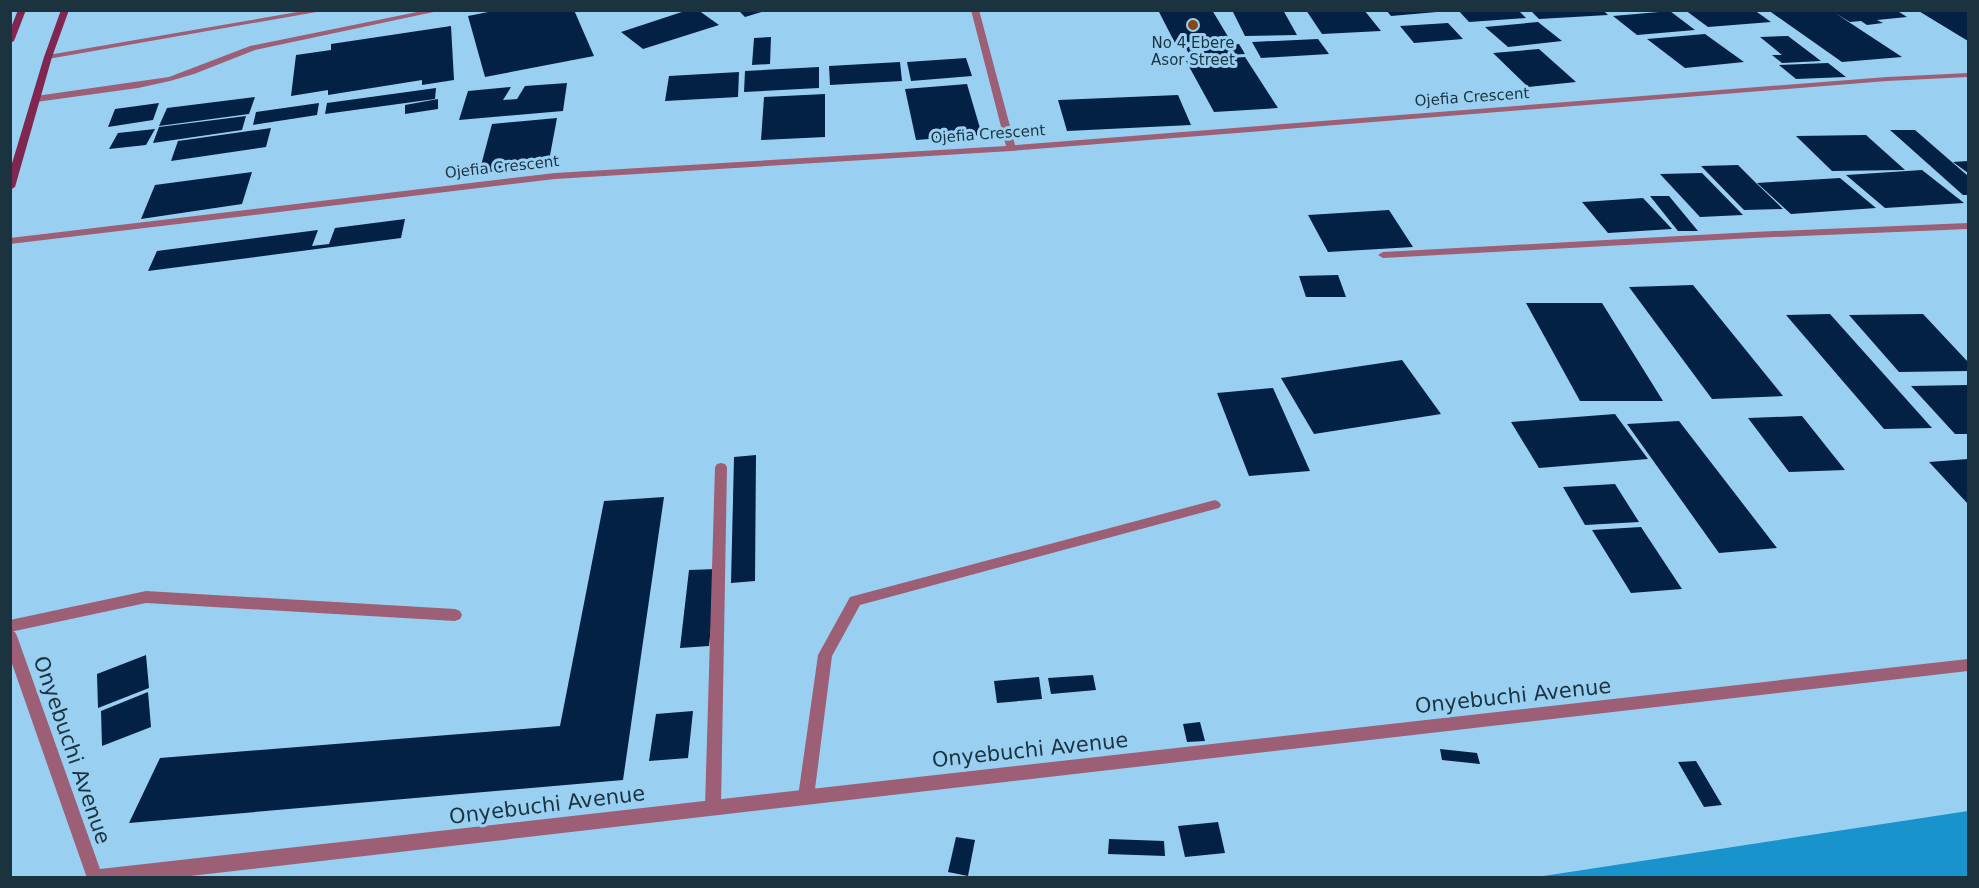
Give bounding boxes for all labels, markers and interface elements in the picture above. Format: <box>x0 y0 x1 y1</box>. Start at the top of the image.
marker: No 4 Ebere Asor Street <box>1186 18 1200 32</box>
place label: No 4 Ebere Asor Street <box>1151 34 1235 69</box>
street label: Ojefia Crescent <box>1414 84 1530 110</box>
street label: Ojefia Crescent <box>930 121 1046 147</box>
street label: Ojefia Crescent <box>444 152 560 182</box>
street label: Onyebuchi Avenue <box>29 653 115 847</box>
street label: Onyebuchi Avenue <box>1414 674 1612 718</box>
street label: Onyebuchi Avenue <box>931 728 1129 772</box>
street label: Onyebuchi Avenue <box>448 781 646 829</box>

